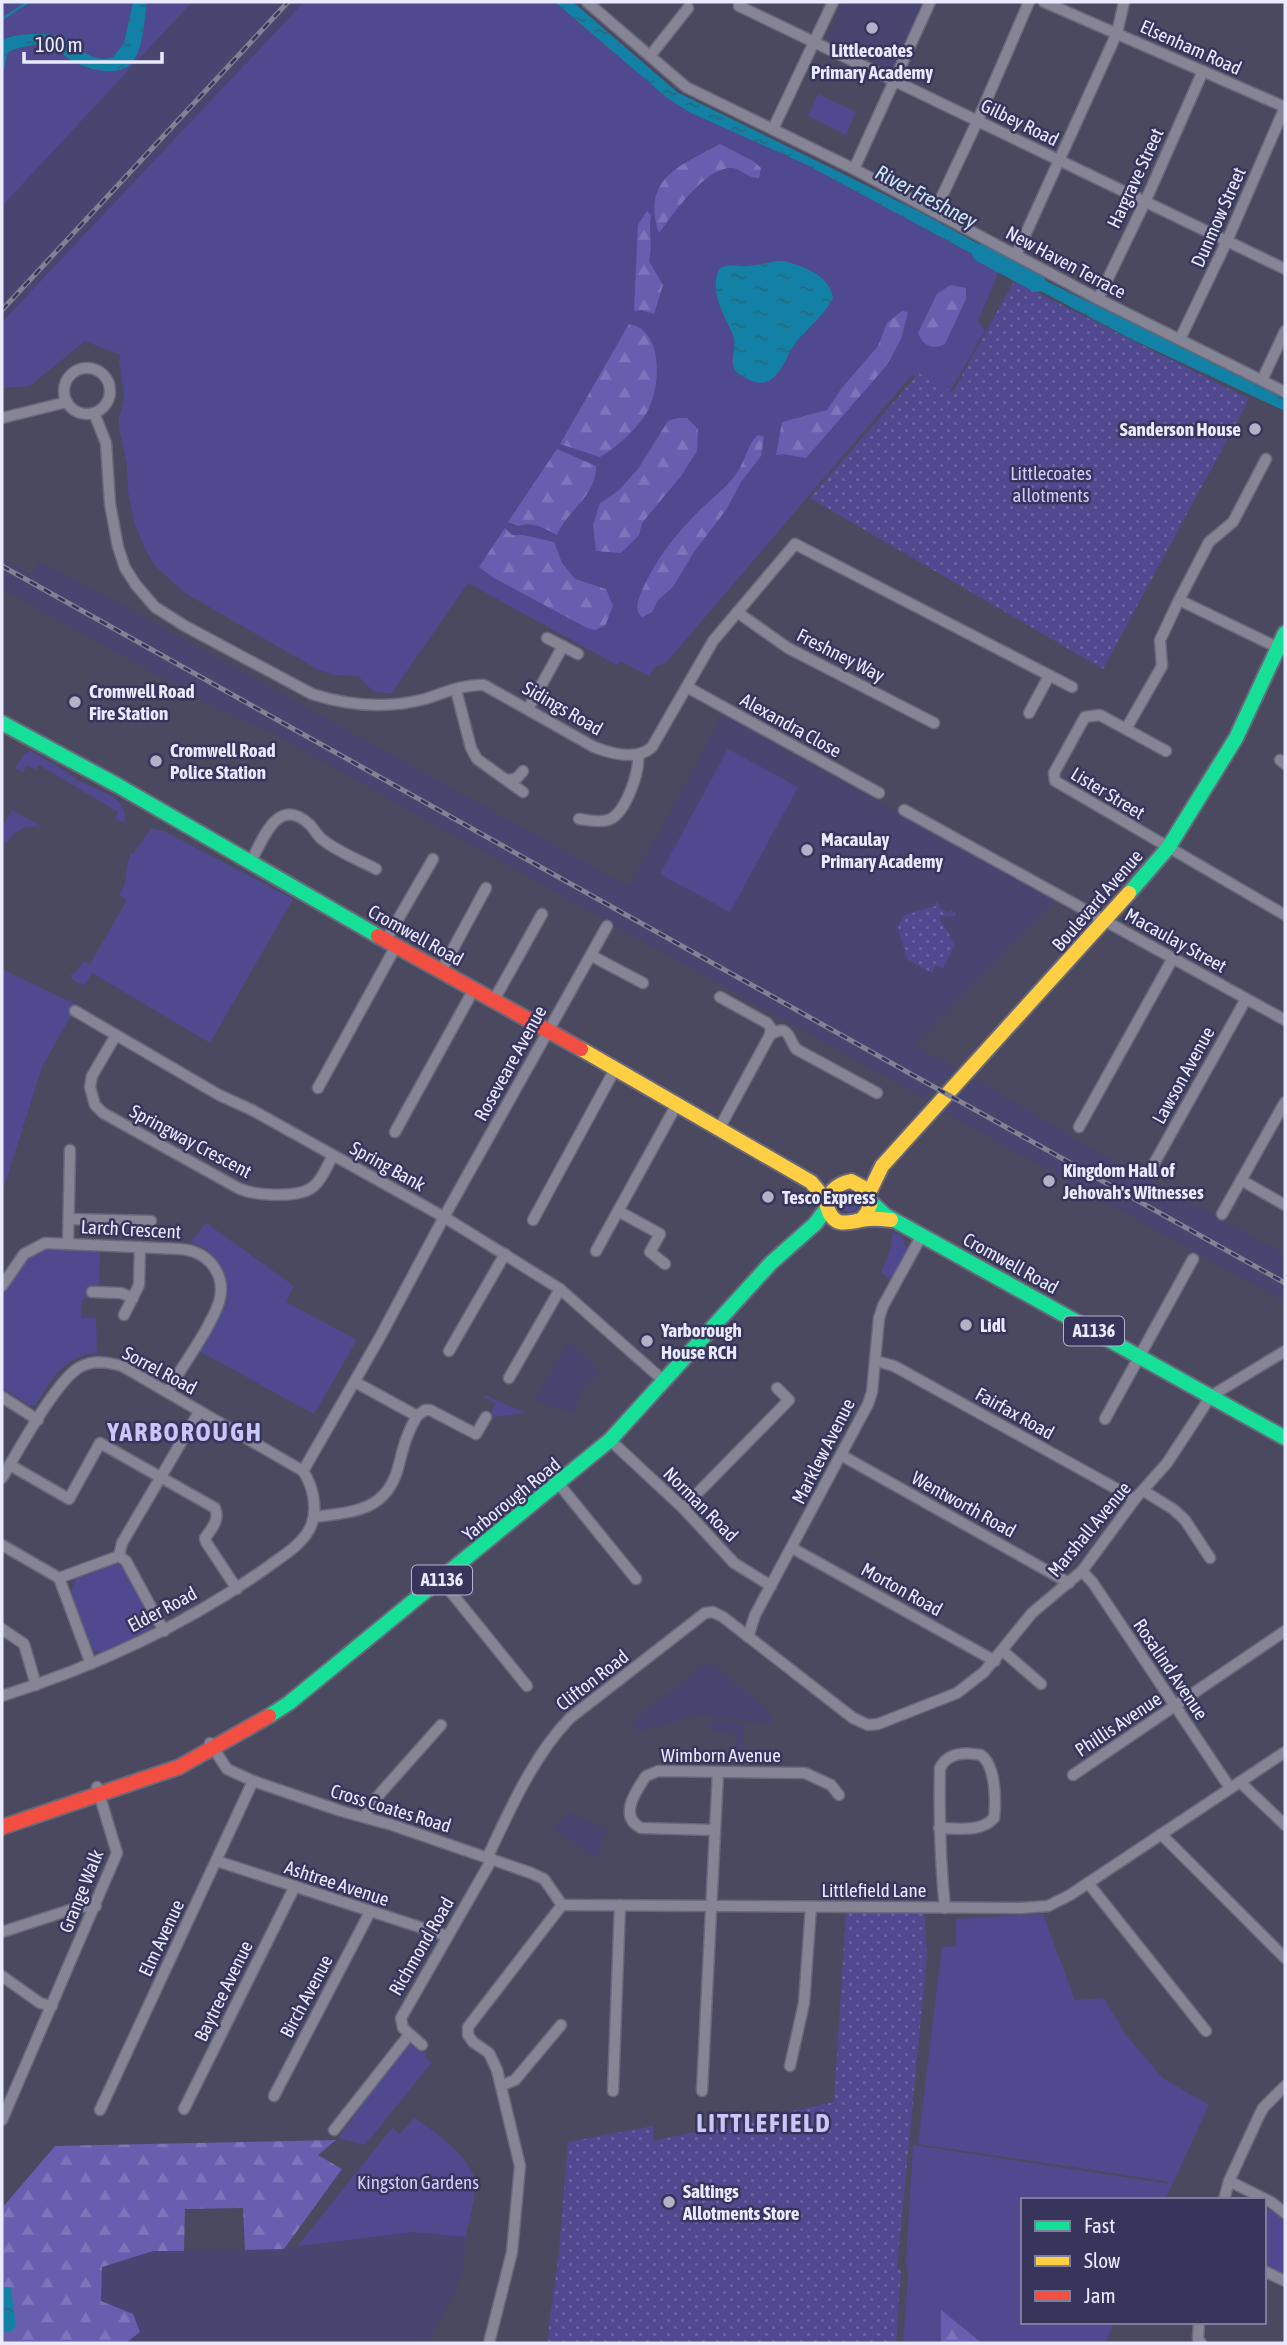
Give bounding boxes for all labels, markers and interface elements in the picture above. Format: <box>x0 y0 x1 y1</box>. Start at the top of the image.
street label: Elsenham Road <box>1137 15 1245 79</box>
marker: Littlecoates Primary Academy <box>864 20 880 36</box>
scale bar <box>24 21 163 65</box>
text: 100 m <box>35 32 83 56</box>
place label: Littlecoates Primary Academy <box>811 39 933 83</box>
street label: Gilbey Road <box>978 94 1062 150</box>
street label: Hargrave Street <box>1102 125 1168 231</box>
water label: River Freshney <box>872 159 982 233</box>
street label: Dunmow Street <box>1186 164 1250 270</box>
street label: New Haven Terrace <box>1002 221 1130 303</box>
place label: Sanderson House <box>1120 418 1241 440</box>
marker: Sanderson House <box>1247 421 1263 437</box>
park label: Littlecoates allotments <box>1010 462 1092 506</box>
street label: Freshney Way <box>794 624 889 687</box>
street label: Sidings Road <box>519 676 607 740</box>
place label: Cromwell Road Fire Station <box>89 680 195 724</box>
street label: Alexandra Close <box>737 688 845 762</box>
marker: Cromwell Road Fire Station <box>67 694 83 710</box>
place label: Cromwell Road Police Station <box>170 739 276 783</box>
marker: Cromwell Road Police Station <box>148 753 164 769</box>
street label: Lister Street <box>1067 762 1149 824</box>
place label: Macaulay Primary Academy <box>821 828 943 872</box>
marker: Macaulay Primary Academy <box>799 842 815 858</box>
street label: Boulevard Avenue <box>1047 845 1147 955</box>
street label: Cromwell Road <box>365 900 467 970</box>
street label: Macaulay Street <box>1121 903 1231 977</box>
street label: Roseveare Avenue <box>469 1002 551 1124</box>
street label: Lawson Avenue <box>1147 1023 1219 1127</box>
street label: Springway Crescent <box>126 1100 256 1182</box>
street label: Spring Bank <box>347 1136 430 1196</box>
place label: Kingdom Hall of Jehovah's Witnesses <box>1062 1159 1204 1203</box>
marker: Kingdom Hall of Jehovah's Witnesses <box>1041 1173 1057 1189</box>
place label: Tesco Express <box>782 1186 876 1208</box>
marker: Tesco Express <box>760 1189 776 1205</box>
street label: Larch Crescent <box>80 1215 182 1243</box>
street label: Cromwell Road <box>960 1228 1062 1298</box>
place label: Lidl <box>980 1314 1007 1336</box>
road number: A1136 <box>1064 1316 1124 1346</box>
marker: Lidl <box>958 1317 974 1333</box>
place label: Yarborough House RCH <box>660 1319 742 1363</box>
marker: Yarborough House RCH <box>639 1333 655 1349</box>
street label: Sorrel Road <box>119 1341 201 1399</box>
street label: Fairfax Road <box>972 1382 1058 1444</box>
street label: Marklew Avenue <box>787 1395 859 1507</box>
district label: YARBOROUGH <box>106 1417 263 1447</box>
street label: Yarborough Road <box>458 1453 564 1545</box>
street label: Norman Road <box>659 1462 743 1546</box>
street label: Wentworth Road <box>908 1466 1020 1542</box>
street label: Marshall Avenue <box>1043 1477 1135 1581</box>
street label: Morton Road <box>858 1558 946 1620</box>
road number: A1136 <box>412 1566 472 1595</box>
street label: Elder Road <box>124 1582 200 1636</box>
street label: Rosalind Avenue <box>1129 1614 1213 1724</box>
street label: Clifton Road <box>552 1645 632 1715</box>
street label: Phillis Avenue <box>1071 1687 1165 1761</box>
street label: Wimborn Avenue <box>661 1744 781 1766</box>
street label: Cross Coates Road <box>328 1779 454 1837</box>
street label: Grange Walk <box>54 1846 108 1936</box>
street label: Ashtree Avenue <box>282 1856 392 1910</box>
street label: Littlefield Lane <box>822 1879 926 1901</box>
street label: Richmond Road <box>384 1893 458 1999</box>
street label: Elm Avenue <box>134 1896 188 1980</box>
street label: Baytree Avenue <box>189 1937 257 2045</box>
street label: Birch Avenue <box>275 1951 337 2041</box>
district label: LITTLEFIELD <box>696 2108 832 2138</box>
park label: Kingston Gardens <box>357 2171 479 2193</box>
place label: Saltings Allotments Store <box>682 2180 800 2224</box>
marker: Saltings Allotments Store <box>661 2194 677 2210</box>
legend <box>1021 2198 1266 2324</box>
text: Fast <box>1084 2213 1115 2237</box>
text: Slow <box>1084 2248 1121 2272</box>
text: Jam <box>1084 2283 1116 2307</box>

